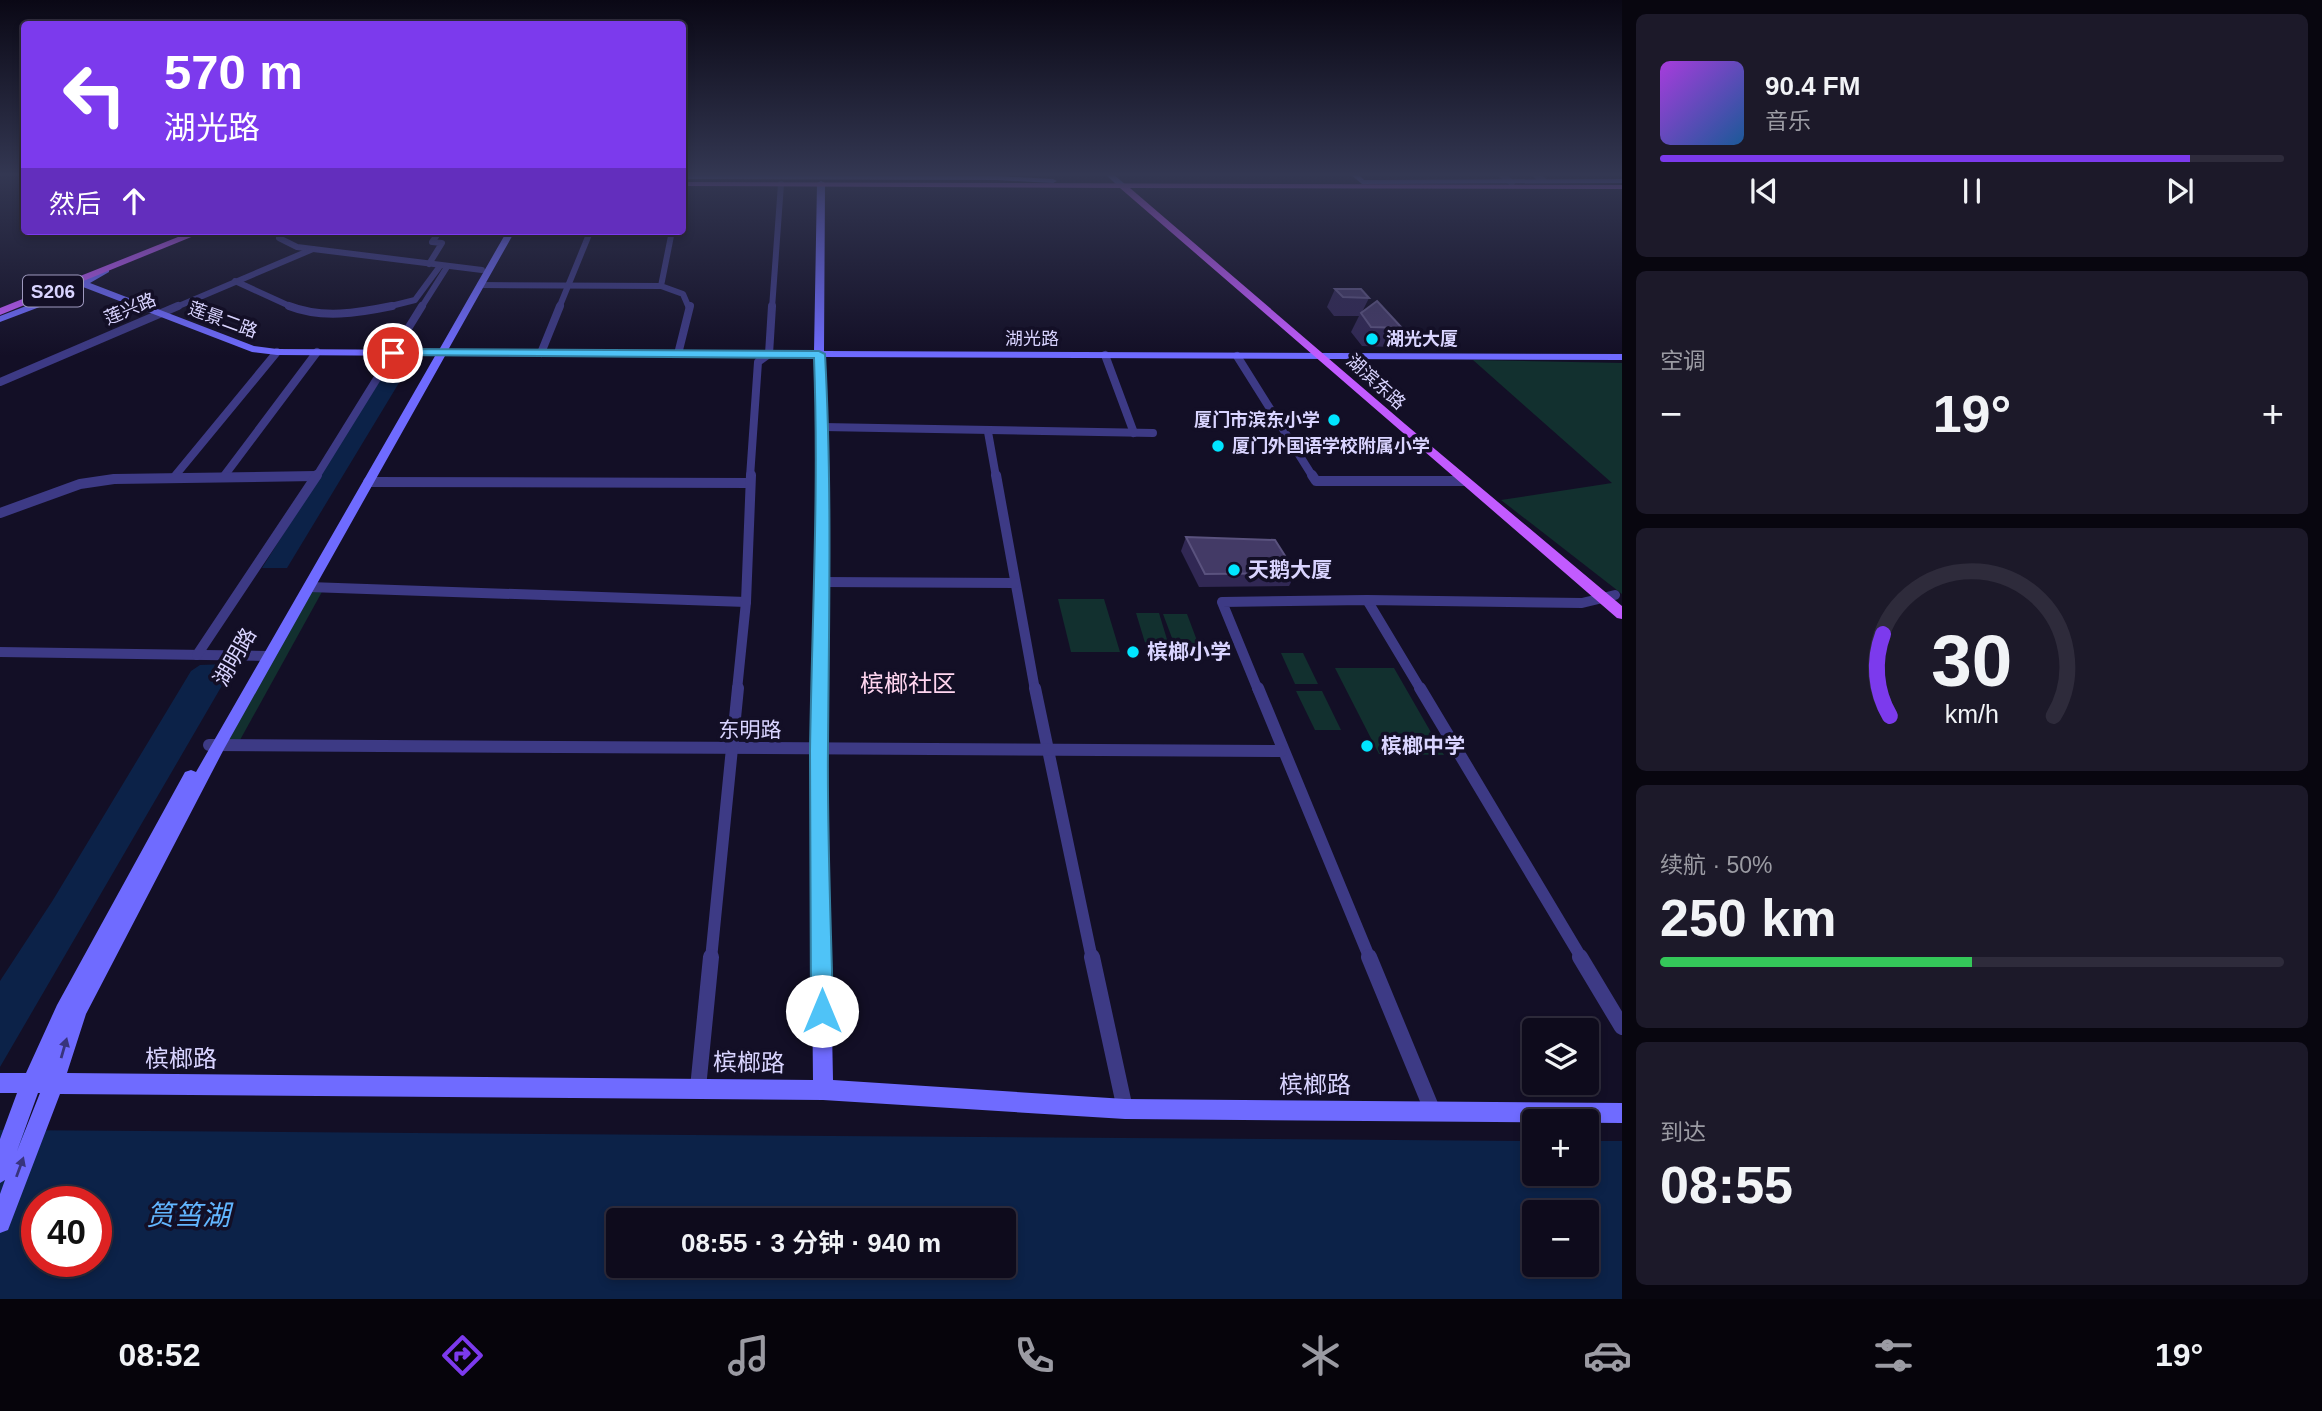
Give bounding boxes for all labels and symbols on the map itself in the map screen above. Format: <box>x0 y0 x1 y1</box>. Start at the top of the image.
road number: S206 <box>23 276 83 306</box>
street label: 莲兴路 <box>101 289 159 329</box>
street label: 莲景二路 <box>186 298 260 342</box>
pin <box>363 323 423 383</box>
street label: 湖光路 <box>1005 329 1059 349</box>
place label: 湖光大厦 <box>1386 329 1458 349</box>
marker: 湖光大厦 <box>1364 331 1380 347</box>
street label: 湖滨东路 <box>1343 350 1409 414</box>
place label: 厦门市滨东小学 <box>1194 410 1320 430</box>
marker: 厦门市滨东小学 <box>1326 412 1342 428</box>
place label: 厦门外国语学校附属小学 <box>1232 436 1430 456</box>
marker: 厦门外国语学校附属小学 <box>1210 438 1226 454</box>
place label: 天鹅大厦 <box>1248 558 1332 581</box>
marker: 天鹅大厦 <box>1226 562 1242 578</box>
street label: 湖明路 <box>209 624 260 690</box>
place label: 槟榔小学 <box>1147 640 1231 663</box>
marker: 槟榔小学 <box>1125 644 1141 660</box>
district label: 槟榔社区 <box>860 670 956 697</box>
street label: 东明路 <box>719 718 782 741</box>
place label: 槟榔中学 <box>1381 734 1465 757</box>
marker: 槟榔中学 <box>1359 738 1375 754</box>
position arrow <box>785 974 859 1048</box>
one-way arrow <box>60 1037 70 1058</box>
street label: 槟榔路 <box>145 1045 217 1072</box>
street label: 槟榔路 <box>713 1048 785 1077</box>
street label: 槟榔路 <box>1279 1071 1351 1098</box>
one-way arrow <box>15 1156 26 1177</box>
speed limit sign: 40 <box>21 1186 112 1277</box>
water label: 筼筜湖 <box>146 1200 234 1231</box>

